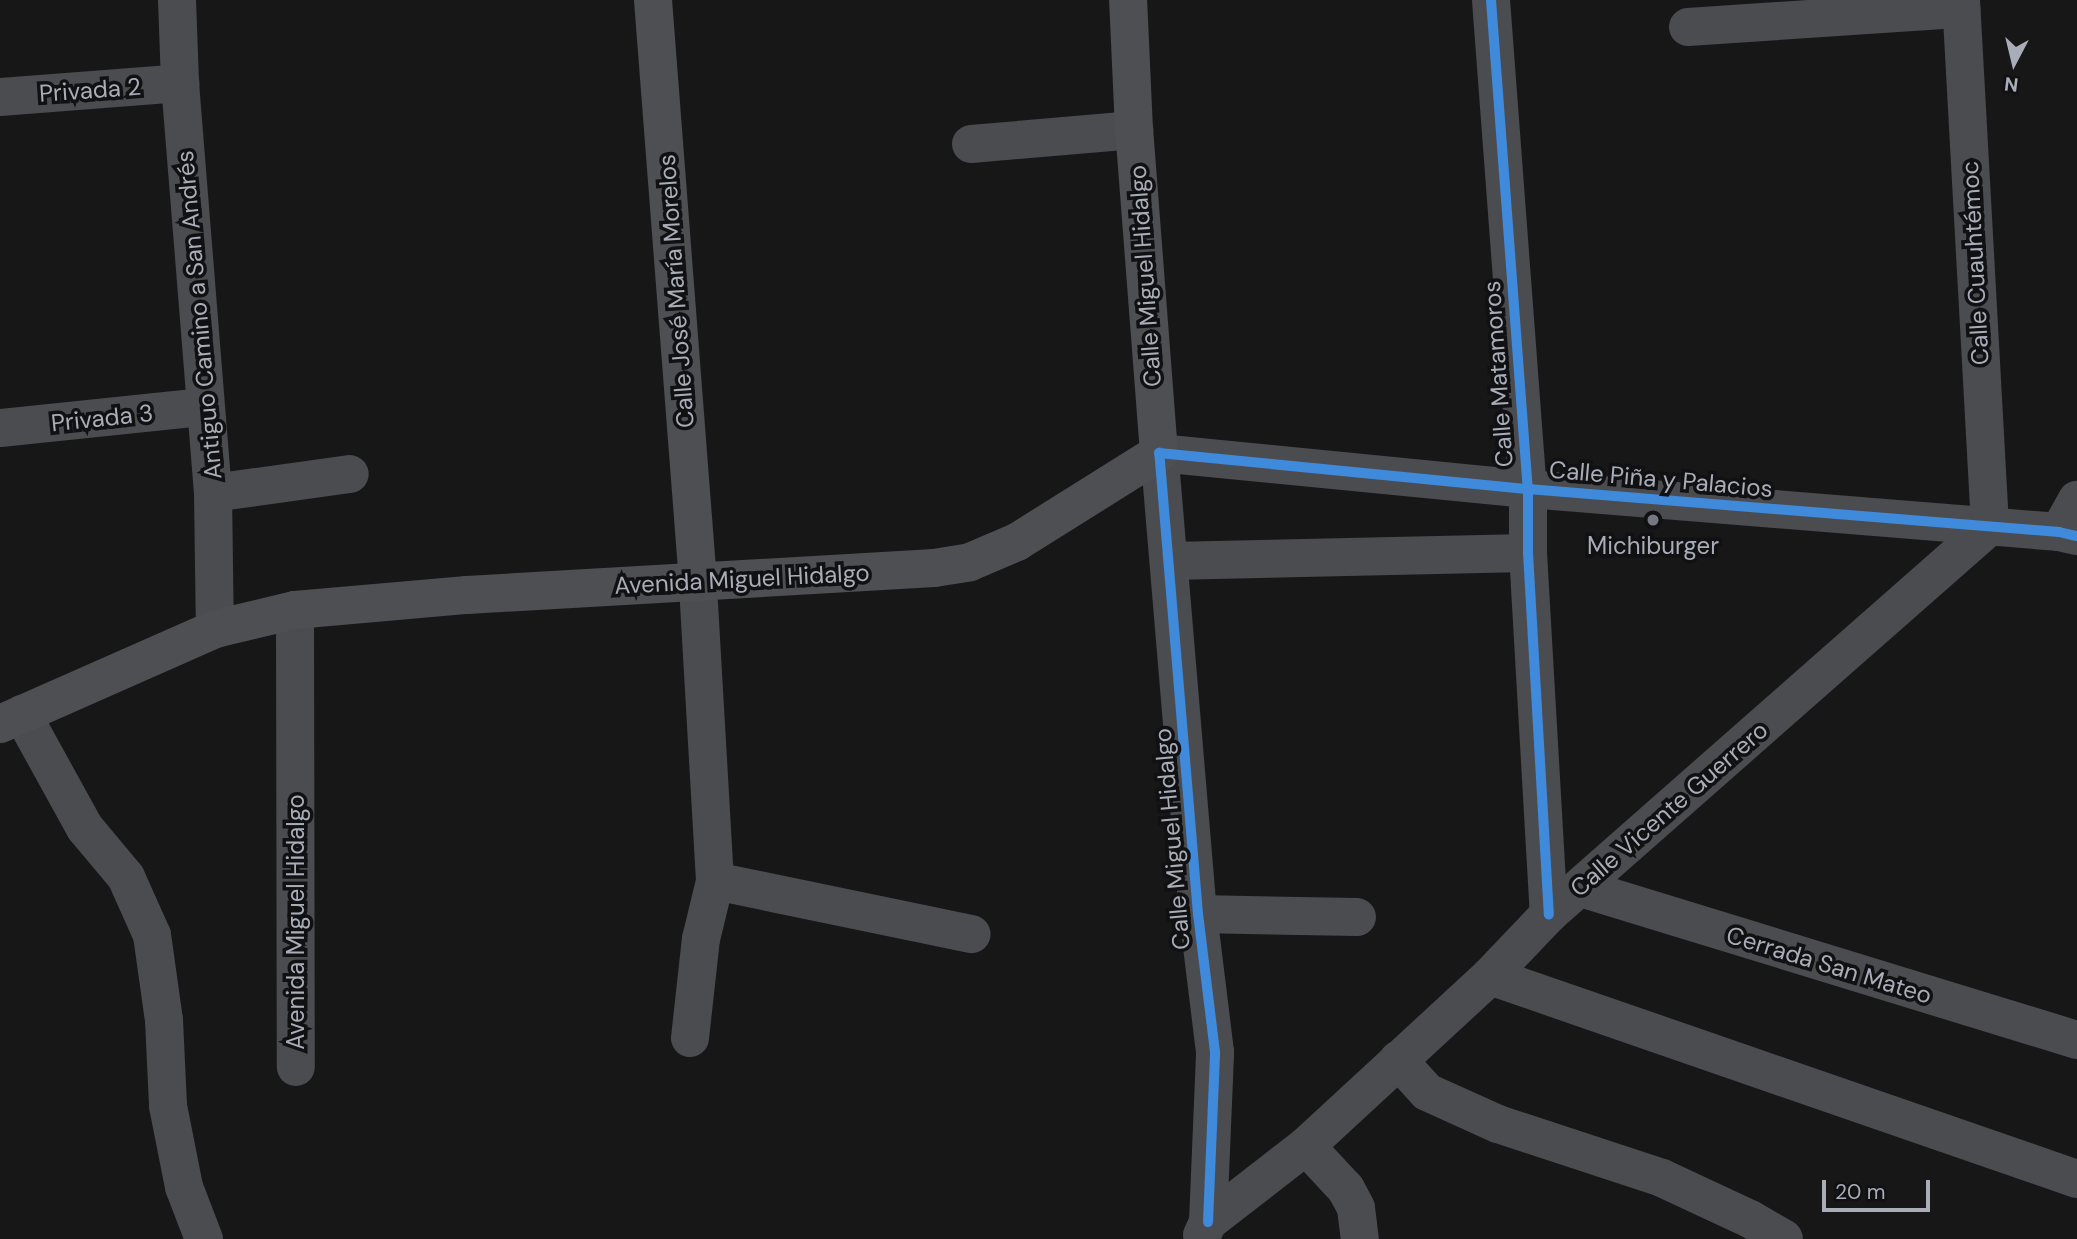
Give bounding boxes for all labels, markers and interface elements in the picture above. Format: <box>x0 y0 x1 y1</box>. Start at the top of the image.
north arrow <box>1979 28 2049 98</box>
text: N <box>2003 71 2020 98</box>
street label: Privada 2 <box>38 72 142 108</box>
street label: Antiguo Camino a San Andrés <box>170 149 228 481</box>
street label: Calle José María Morelos <box>652 153 700 429</box>
street label: Calle Cuauhtémoc <box>1955 160 1995 366</box>
street label: Calle Miguel Hidalgo <box>1123 164 1167 388</box>
street label: Calle Matamoros <box>1477 280 1519 468</box>
street label: Privada 3 <box>50 398 154 438</box>
street label: Calle Piña y Palacios <box>1548 455 1774 503</box>
marker: Michiburger <box>1645 512 1661 528</box>
place label: Michiburger <box>1587 532 1719 560</box>
street label: Avenida Miguel Hidalgo <box>614 558 870 600</box>
street label: Calle Vicente Guerrero <box>1564 715 1774 903</box>
street label: Calle Miguel Hidalgo <box>1148 727 1196 951</box>
street label: Avenida Miguel Hidalgo <box>282 794 310 1050</box>
street label: Cerrada San Mateo <box>1723 920 1935 1010</box>
scale bar <box>1825 1166 1934 1210</box>
text: 20 m <box>1835 1178 1886 1206</box>

